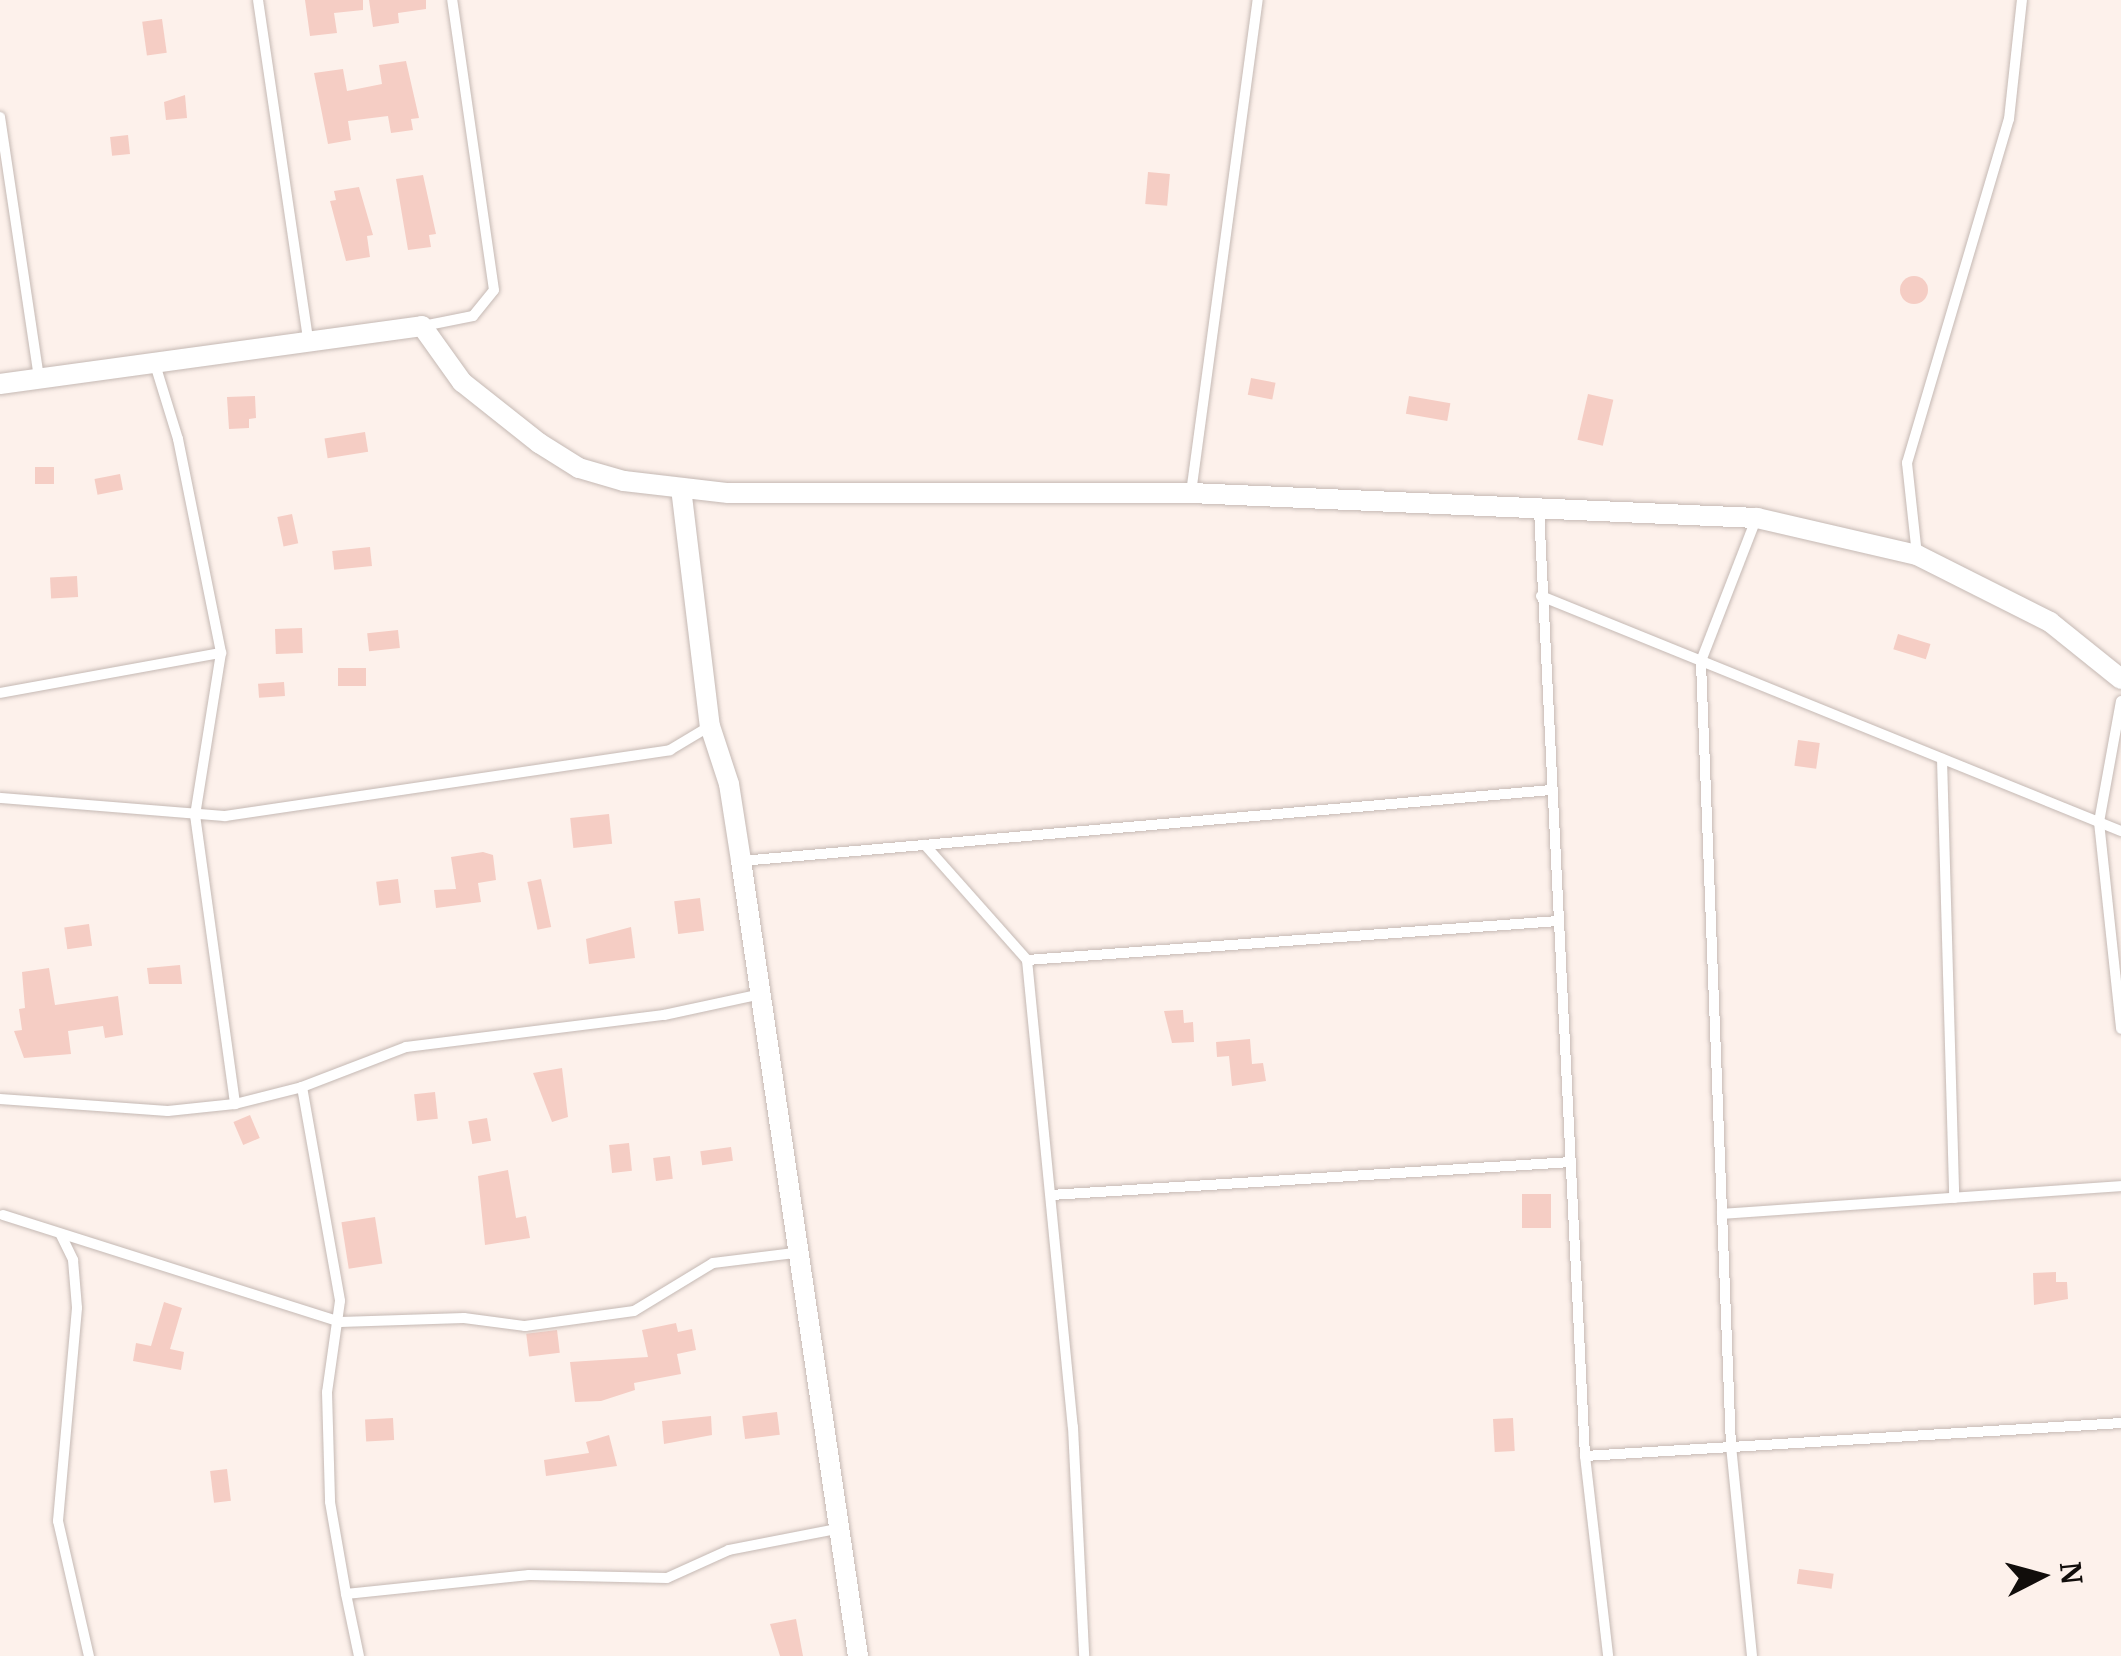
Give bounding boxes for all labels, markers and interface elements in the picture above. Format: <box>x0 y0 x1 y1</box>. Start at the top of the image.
north arrow <box>1991 1526 2091 1626</box>
text: N <box>2052 1560 2090 1586</box>

